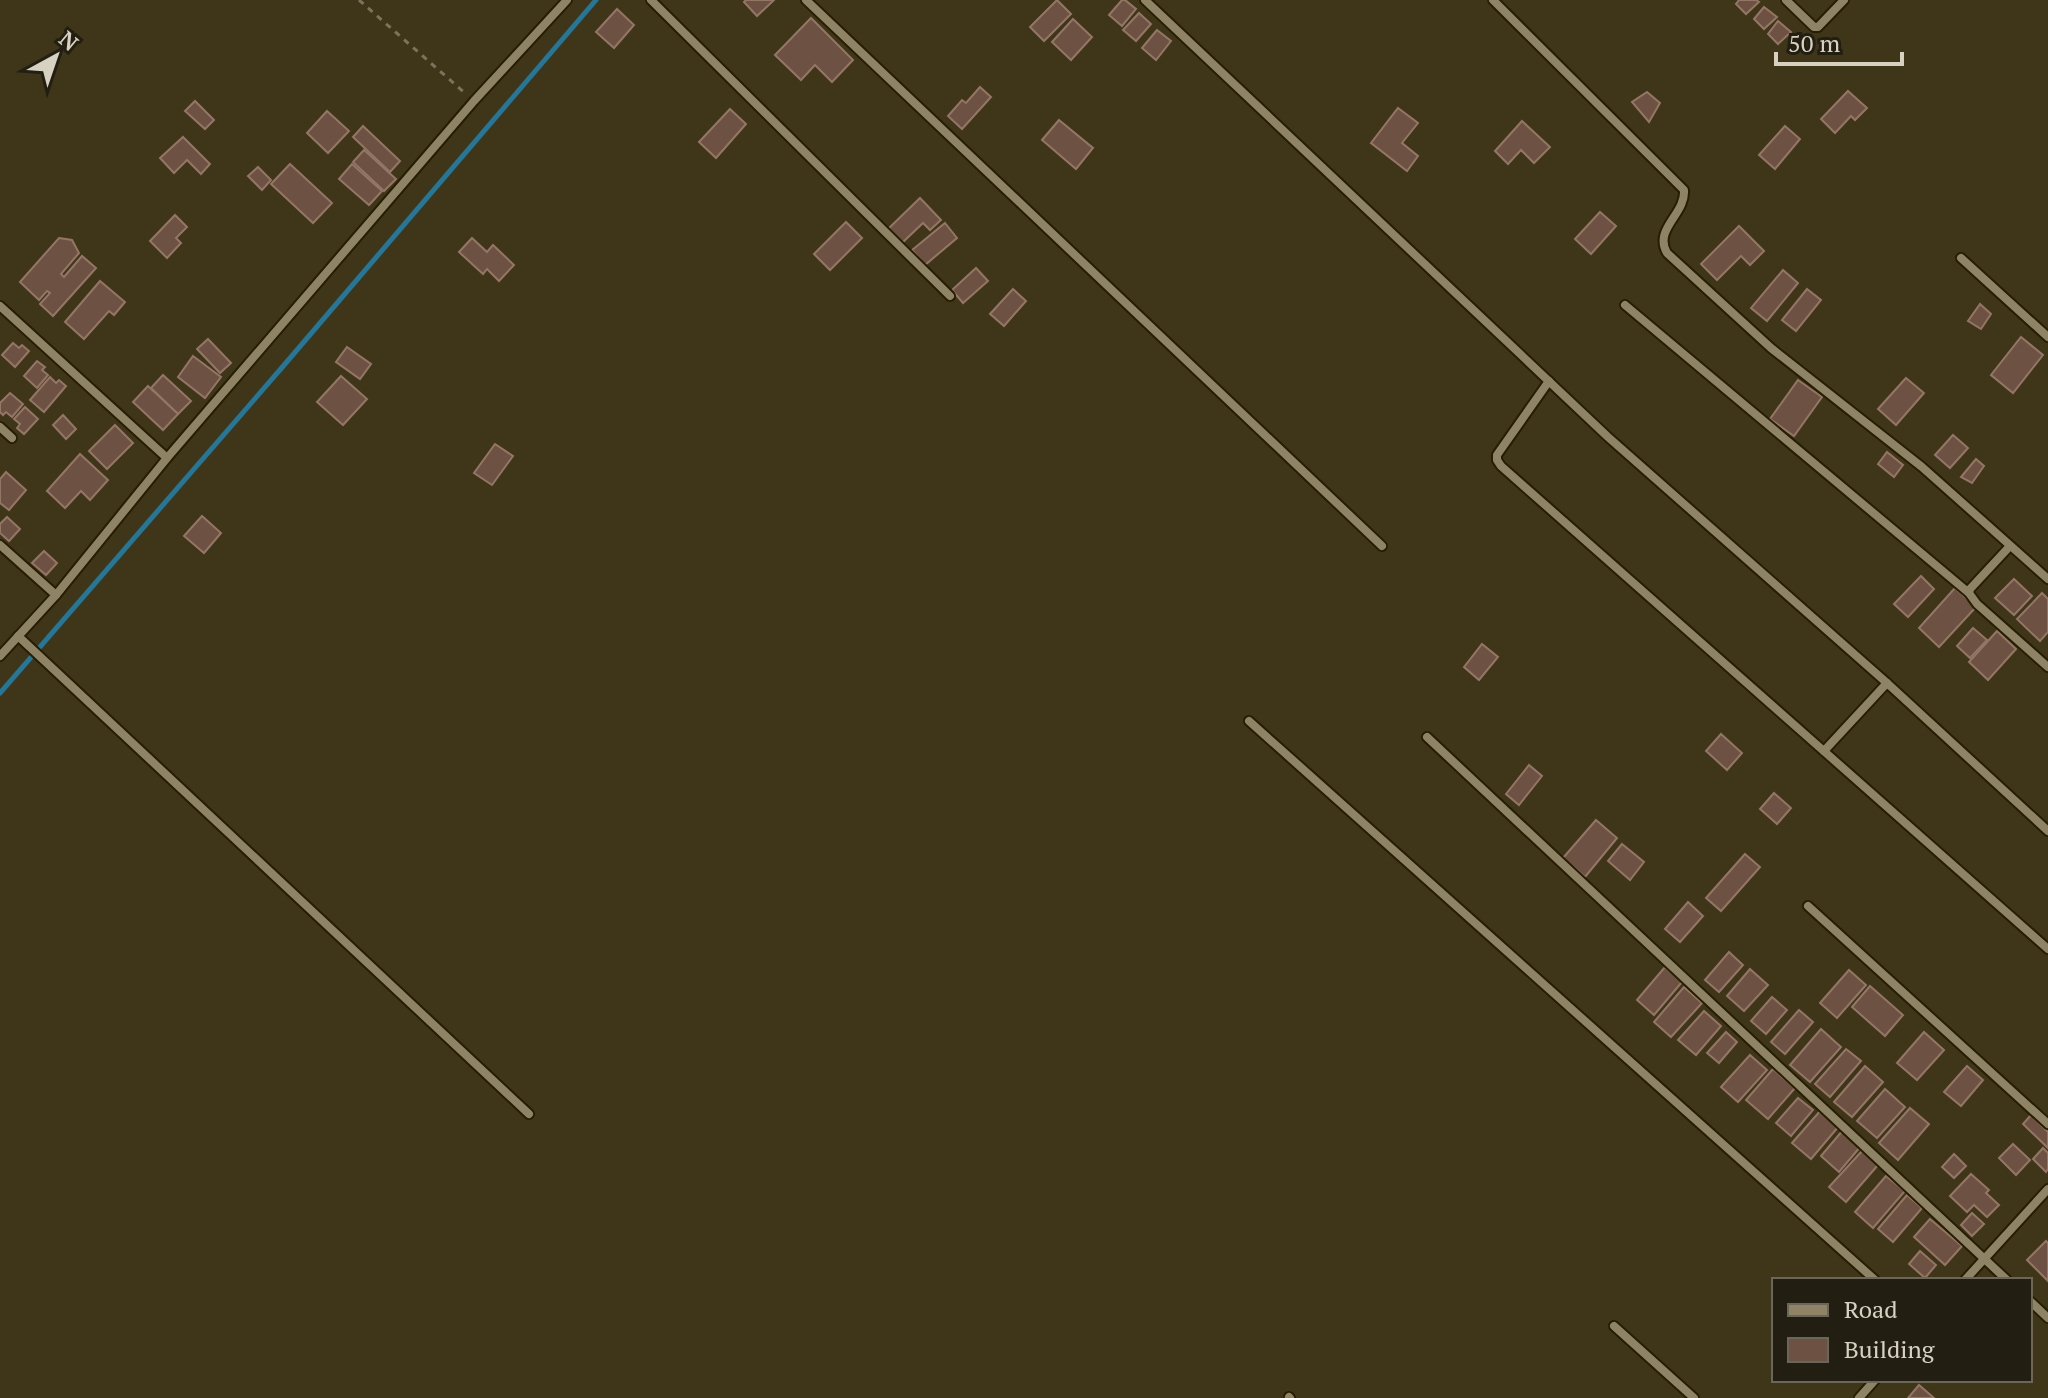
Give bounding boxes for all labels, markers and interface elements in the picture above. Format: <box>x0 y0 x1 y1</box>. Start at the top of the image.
north arrow <box>16 16 96 96</box>
scale bar <box>1776 16 1902 66</box>
text: N <box>53 24 85 57</box>
text: 50 m <box>1788 27 1840 59</box>
legend <box>1772 1278 2032 1382</box>
text: Road <box>1844 1293 1898 1325</box>
text: Building <box>1844 1333 1935 1365</box>

